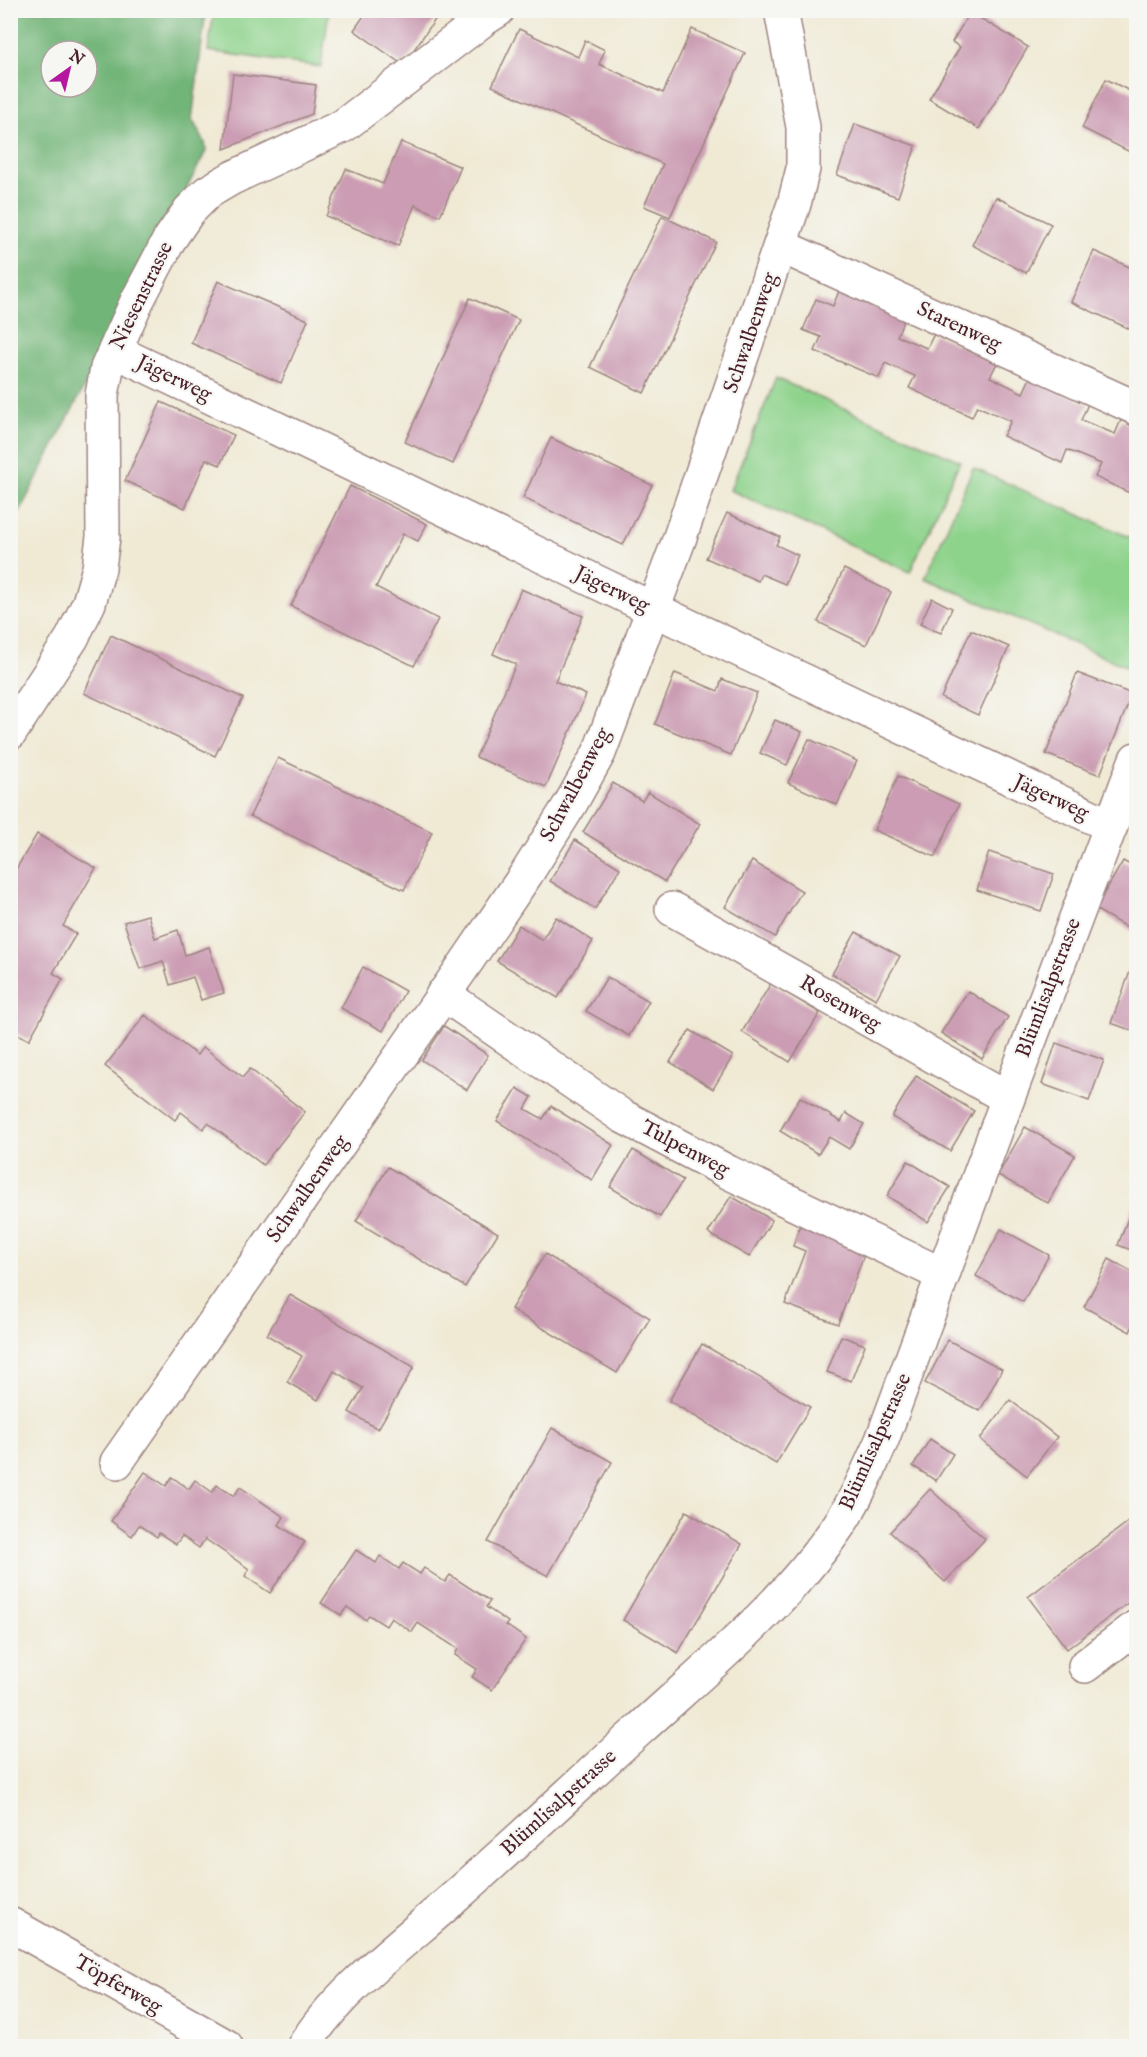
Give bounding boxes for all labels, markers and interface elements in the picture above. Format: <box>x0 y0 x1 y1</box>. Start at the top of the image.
north arrow <box>39 39 99 99</box>
text: N <box>64 46 88 70</box>
street label: Niesenstrasse <box>104 237 180 355</box>
street label: Schwalbenweg <box>718 269 784 397</box>
street label: Starenweg <box>912 296 1006 359</box>
street label: Jägerweg <box>130 348 217 409</box>
street label: Jägerweg <box>568 559 655 620</box>
street label: Schwalbenweg <box>535 723 618 847</box>
street label: Jägerweg <box>1007 768 1094 828</box>
street label: Blümlisalpstrasse <box>1010 914 1088 1062</box>
street label: Rosenweg <box>794 970 886 1038</box>
street label: Tulpenweg <box>636 1114 735 1184</box>
street label: Schwalbenweg <box>261 1129 355 1248</box>
street label: Blümlisalpstrasse <box>834 1369 918 1515</box>
street label: Blümlisalpstrasse <box>495 1743 623 1862</box>
street label: Töpferweg <box>69 1949 167 2021</box>

